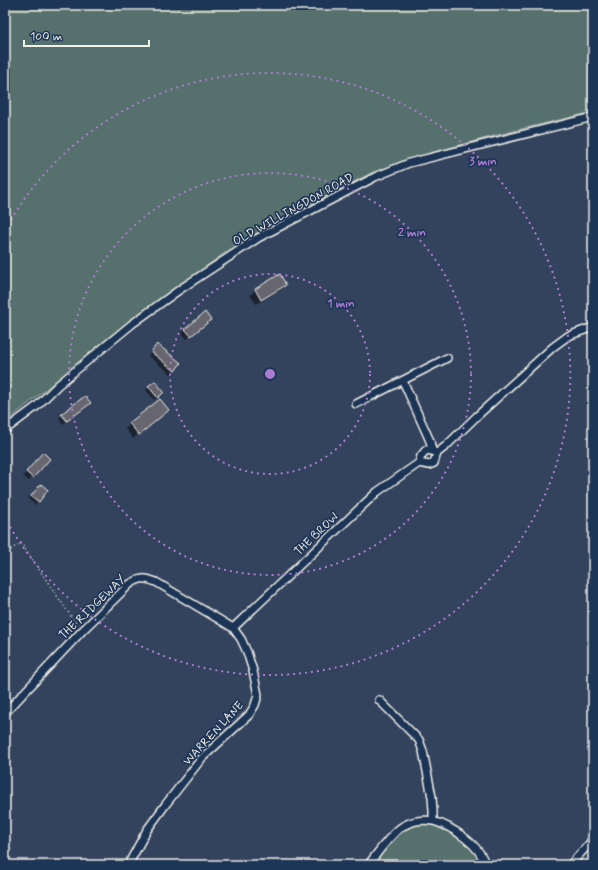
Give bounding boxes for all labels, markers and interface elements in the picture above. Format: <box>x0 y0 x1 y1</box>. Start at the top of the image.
scale bar <box>24 22 149 48</box>
text: 100 m <box>30 29 62 45</box>
text: 3 min <box>469 154 497 170</box>
street label: OLD WILLINGDON ROAD <box>230 170 357 250</box>
text: 2 min <box>398 225 426 241</box>
text: 1 min <box>327 296 355 312</box>
centre of rings <box>263 367 277 381</box>
street label: THE BROW <box>291 510 342 560</box>
street label: THE RIDGEWAY <box>56 572 130 644</box>
street label: WARREN LANE <box>180 698 248 769</box>

